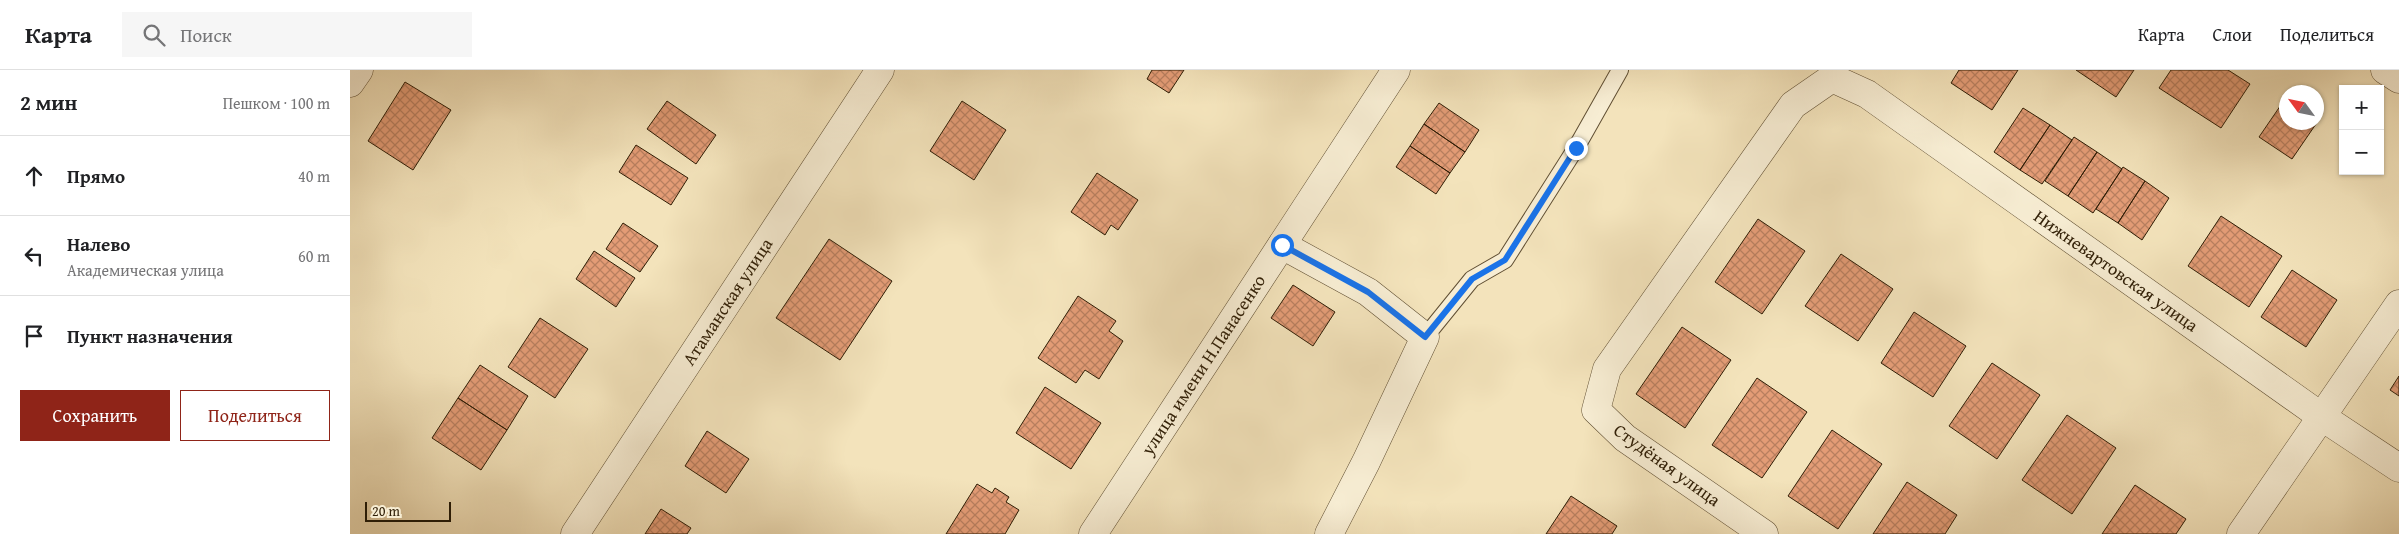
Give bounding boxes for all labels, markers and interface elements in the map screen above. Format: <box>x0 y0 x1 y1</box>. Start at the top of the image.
search box <box>122 12 472 57</box>
text: Карта <box>25 17 92 52</box>
icon: search <box>140 21 168 49</box>
text: Поиск <box>180 21 232 49</box>
text: Карта <box>2138 21 2185 48</box>
text: Слои <box>2213 21 2252 48</box>
text: Поделиться <box>2280 21 2374 48</box>
north arrow <box>2279 85 2324 130</box>
map controls <box>2339 85 2384 175</box>
button: + <box>2339 85 2384 130</box>
text: 2 мин <box>20 87 77 118</box>
text: Пешком · 100 m <box>223 91 330 115</box>
button: − <box>2339 130 2384 175</box>
route end <box>1565 137 1588 160</box>
icon: ahead <box>20 162 48 190</box>
text: Прямо <box>67 162 125 190</box>
text: 40 m <box>298 164 330 188</box>
street label: Нижневартовская улица <box>2029 203 2205 338</box>
text: Налево <box>67 230 130 258</box>
street label: Атаманская улица <box>675 232 779 371</box>
route start <box>1271 234 1294 257</box>
icon: left <box>20 242 48 270</box>
text: 60 m <box>298 244 330 268</box>
text: Академическая улица <box>67 258 224 282</box>
street label: улица имени Н.Панасенко <box>1134 269 1272 461</box>
icon: arrive <box>20 322 48 350</box>
text: Пункт назначения <box>67 322 233 350</box>
button: Сохранить <box>20 390 170 441</box>
button: Поделиться <box>180 390 330 441</box>
street label: Студёная улица <box>1608 416 1727 513</box>
scale bar <box>365 499 451 522</box>
text: 20 m <box>372 501 400 521</box>

